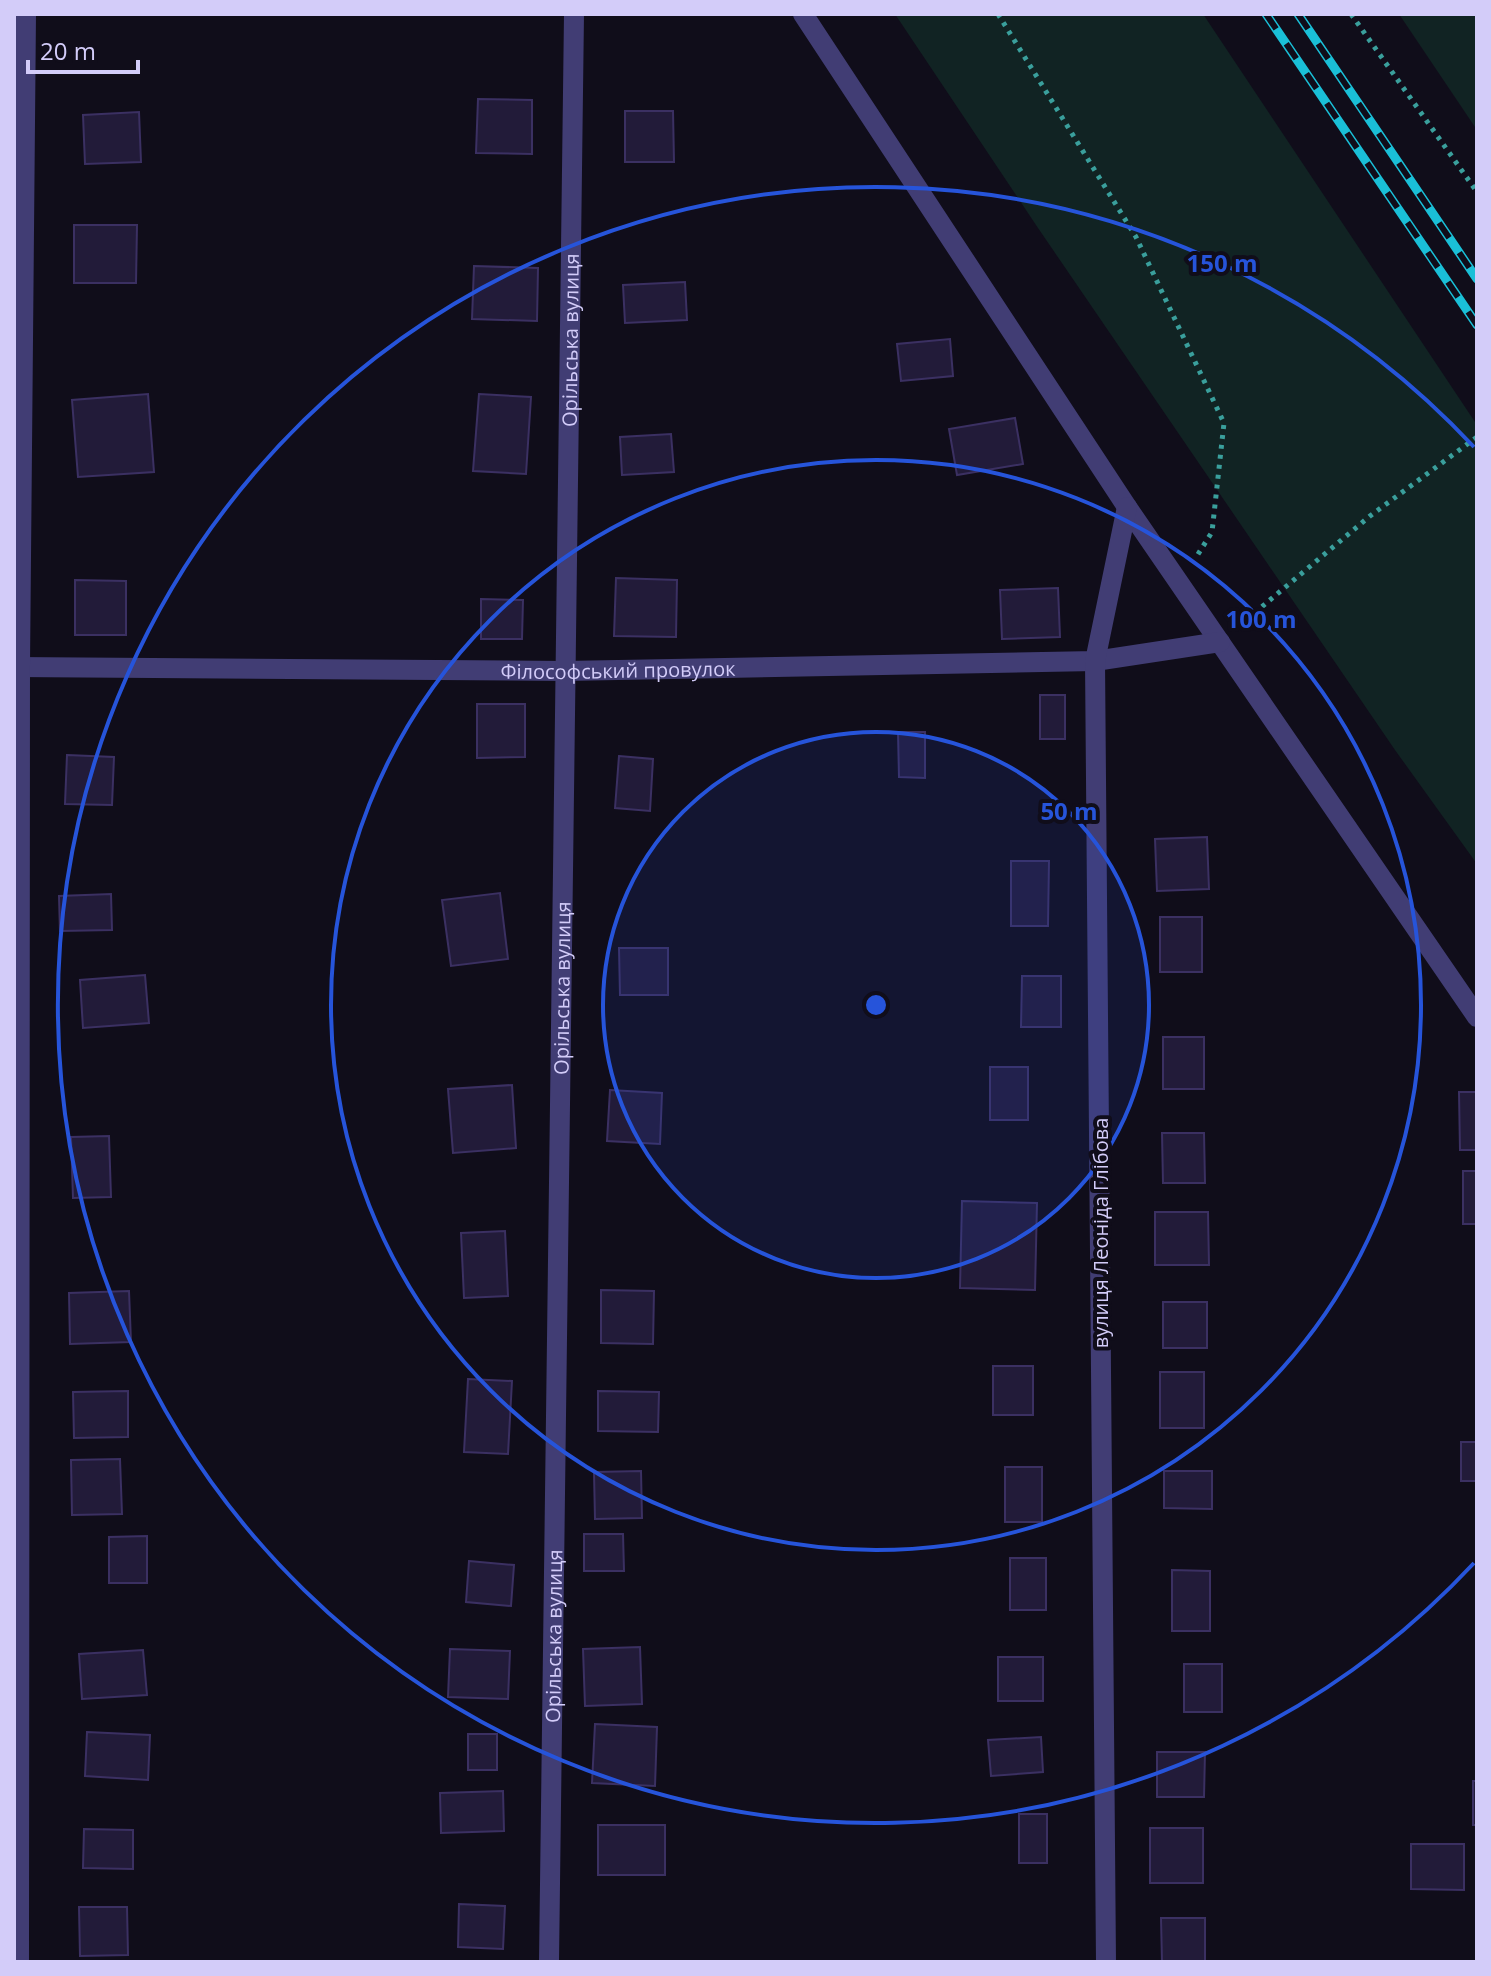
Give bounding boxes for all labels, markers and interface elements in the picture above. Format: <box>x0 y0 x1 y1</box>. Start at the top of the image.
scale bar <box>28 24 138 74</box>
text: 20 m <box>40 34 96 67</box>
text: 150 m <box>1187 246 1257 279</box>
street label: Орільська вулиця <box>555 253 584 427</box>
text: 100 m <box>1226 602 1296 635</box>
street label: Філософський провулок <box>500 654 736 685</box>
text: 50 m <box>1040 794 1098 827</box>
street label: Орільська вулиця <box>547 901 576 1075</box>
centre of rings <box>862 991 890 1019</box>
street label: вулиця Леоніда Глібова <box>1087 1118 1114 1348</box>
street label: Орільська вулиця <box>539 1549 568 1723</box>

